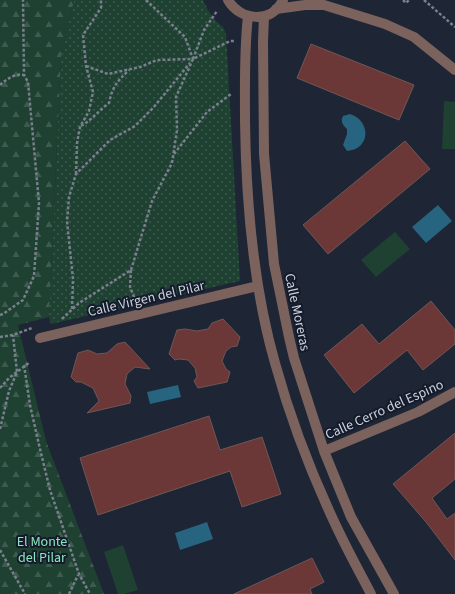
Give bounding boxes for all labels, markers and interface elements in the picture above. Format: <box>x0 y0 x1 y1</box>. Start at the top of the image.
street label: Calle Moreras <box>279 272 315 353</box>
street label: Calle Virgen del Pilar <box>86 276 207 322</box>
street label: Calle Cerro del Espino <box>322 375 447 445</box>
park label: El Monte del Pilar <box>17 532 67 568</box>

